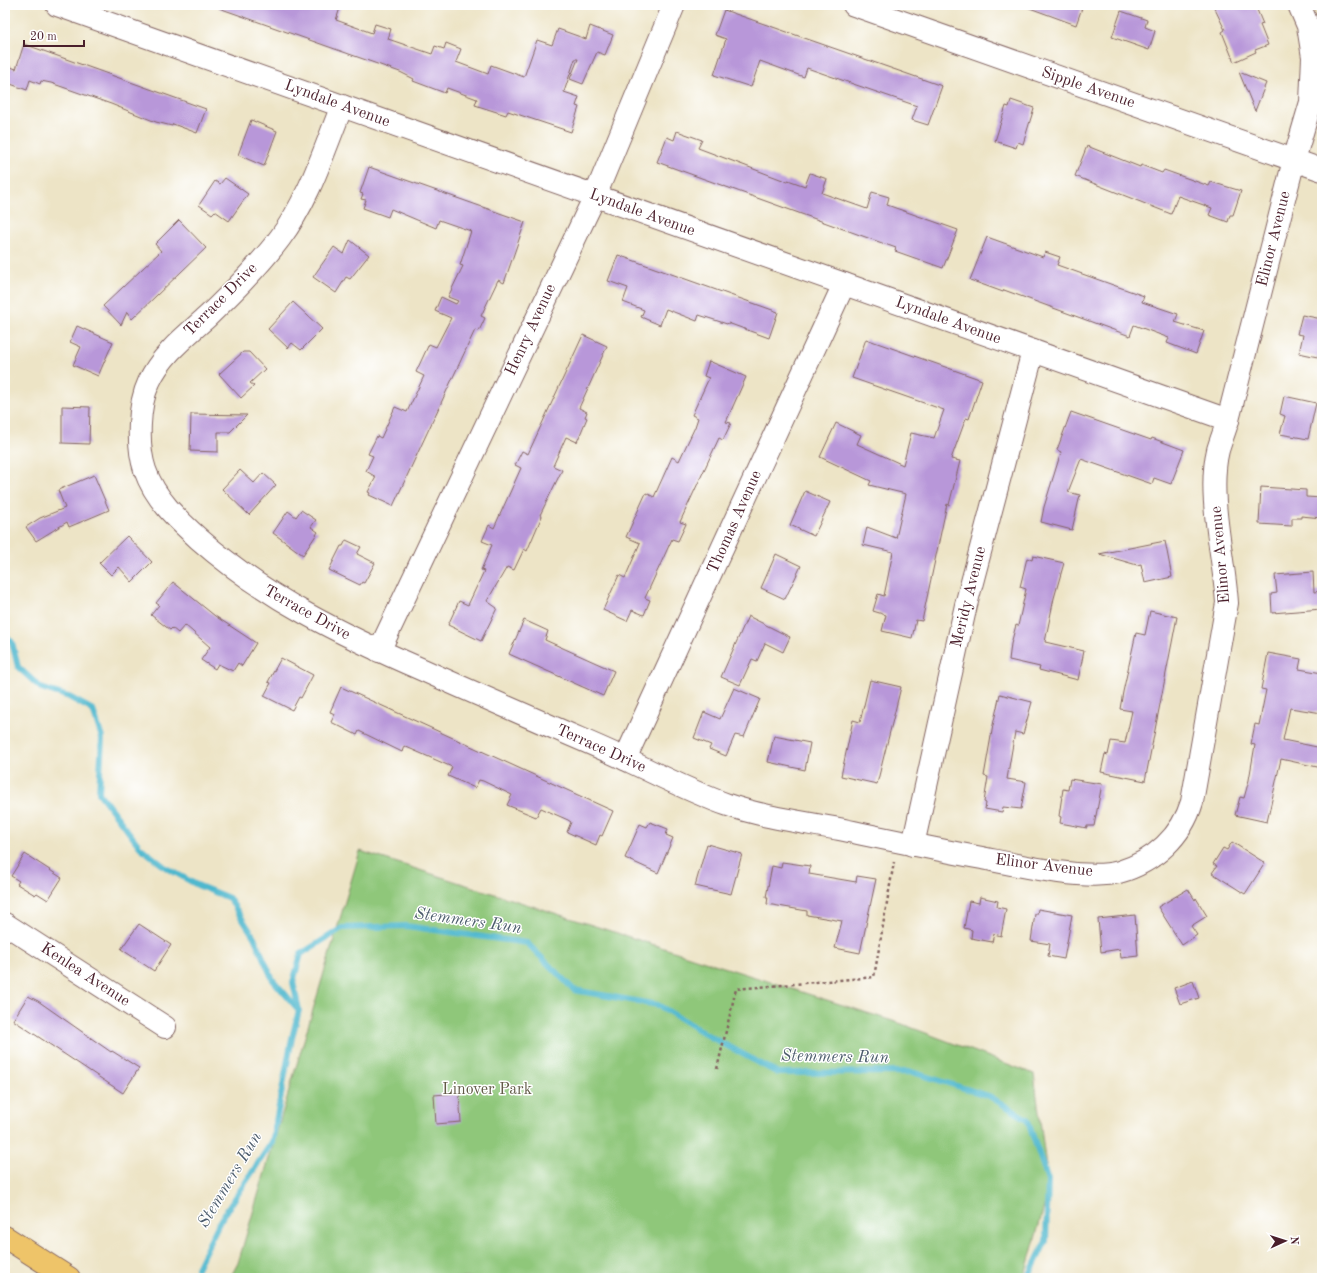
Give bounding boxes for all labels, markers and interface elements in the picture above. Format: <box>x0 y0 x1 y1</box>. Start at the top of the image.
scale bar <box>24 22 84 48</box>
text: 20 m <box>30 31 57 43</box>
street label: Sipple Avenue <box>1039 65 1137 111</box>
street label: Lyndale Avenue <box>282 77 392 131</box>
street label: Lyndale Avenue <box>587 186 697 240</box>
street label: Elinor Avenue <box>1254 189 1294 289</box>
street label: Terrace Drive <box>181 260 261 340</box>
street label: Henry Avenue <box>503 282 559 378</box>
street label: Lyndale Avenue <box>893 294 1003 348</box>
street label: Thomas Avenue <box>705 468 765 576</box>
street label: Elinor Avenue <box>1209 505 1233 605</box>
street label: Meridy Avenue <box>949 545 989 649</box>
street label: Terrace Drive <box>261 583 353 643</box>
street label: Terrace Drive <box>554 722 648 776</box>
street label: Elinor Avenue <box>994 852 1094 880</box>
water label: Stemmers Run <box>413 905 523 937</box>
street label: Kenlea Avenue <box>37 940 133 1010</box>
water label: Stemmers Run <box>781 1048 890 1066</box>
park label: Linover Park <box>442 1082 532 1098</box>
water label: Stemmers Run <box>195 1129 265 1231</box>
north arrow <box>1265 1221 1305 1261</box>
text: N <box>1288 1236 1299 1246</box>

